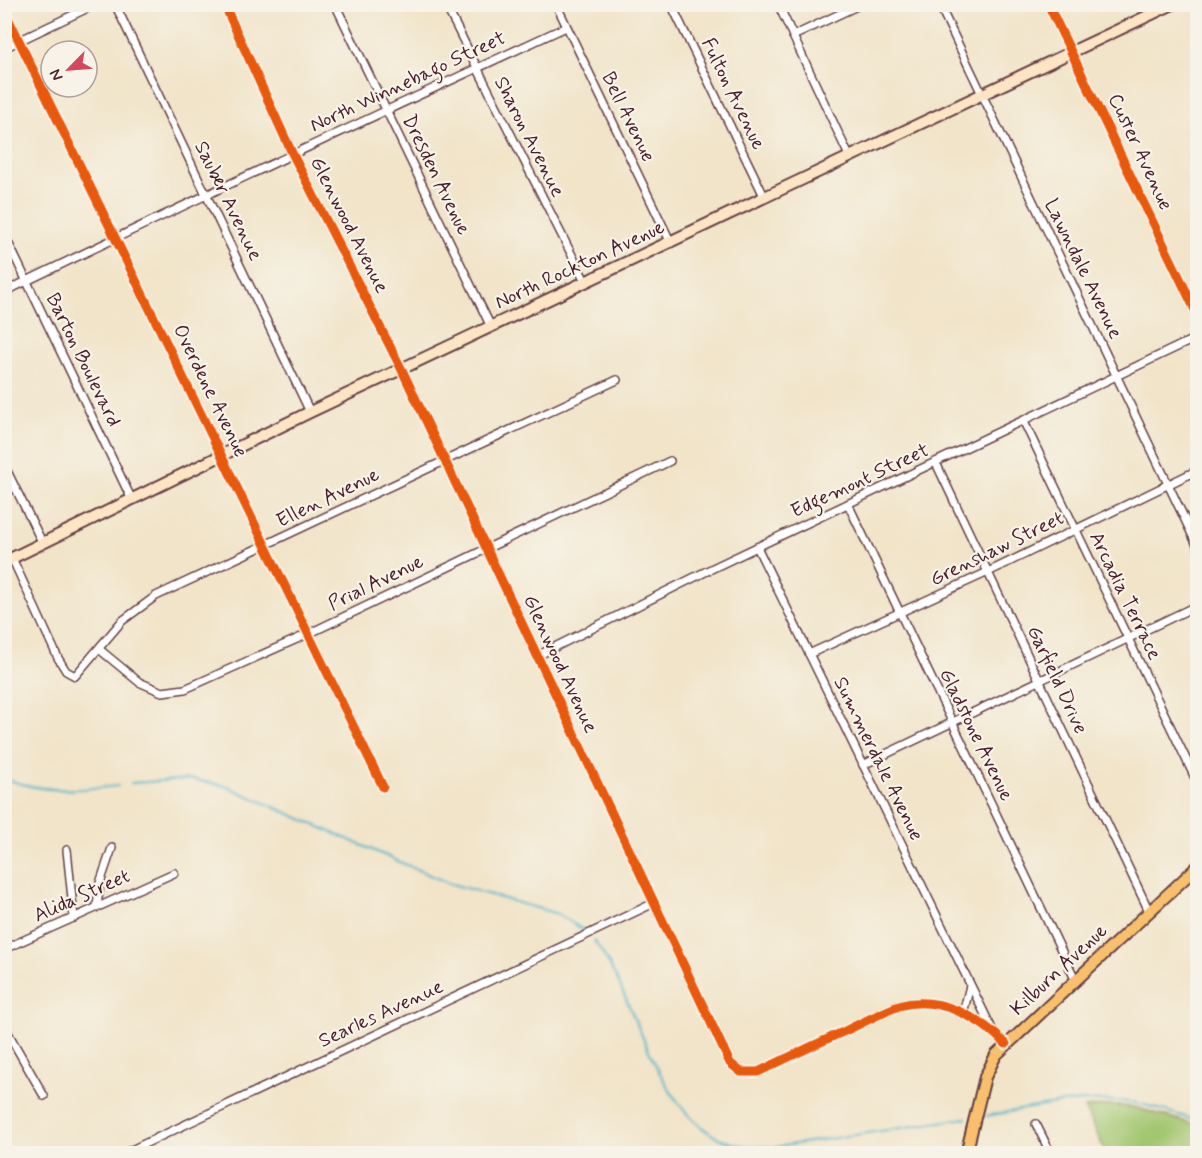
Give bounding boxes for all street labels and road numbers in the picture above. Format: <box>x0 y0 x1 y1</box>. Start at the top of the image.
street label: North Winnebago Street <box>306 25 511 141</box>
street label: Fulton Avenue <box>694 33 772 155</box>
street label: Bell Avenue <box>595 67 661 167</box>
street label: Sharon Avenue <box>487 72 571 202</box>
street label: Custer Avenue <box>1101 89 1179 215</box>
street label: Dresden Avenue <box>395 110 477 240</box>
street label: Sauber Avenue <box>187 137 269 265</box>
street label: Glenwood Avenue <box>303 152 395 298</box>
street label: Lawndale Avenue <box>1037 194 1129 344</box>
street label: North Rockton Avenue <box>491 214 669 316</box>
street label: Barton Boulevard <box>39 289 127 431</box>
street label: Overdene Avenue <box>166 320 254 462</box>
street label: Edgemont Street <box>786 437 934 527</box>
street label: Ellen Avenue <box>272 461 384 535</box>
street label: Grenshaw Street <box>926 505 1068 593</box>
street label: Arcadia Terrace <box>1082 527 1168 665</box>
street label: Prial Avenue <box>324 548 428 618</box>
street label: Glenwood Avenue <box>516 590 604 738</box>
street label: Garfield Drive <box>1020 621 1094 739</box>
street label: Gladstone Avenue <box>932 664 1020 806</box>
street label: Summerdale Avenue <box>827 673 929 845</box>
street label: Alida Street <box>30 863 134 929</box>
street label: Kilburn Avenue <box>1004 918 1114 1022</box>
street label: Searles Avenue <box>314 973 448 1055</box>

